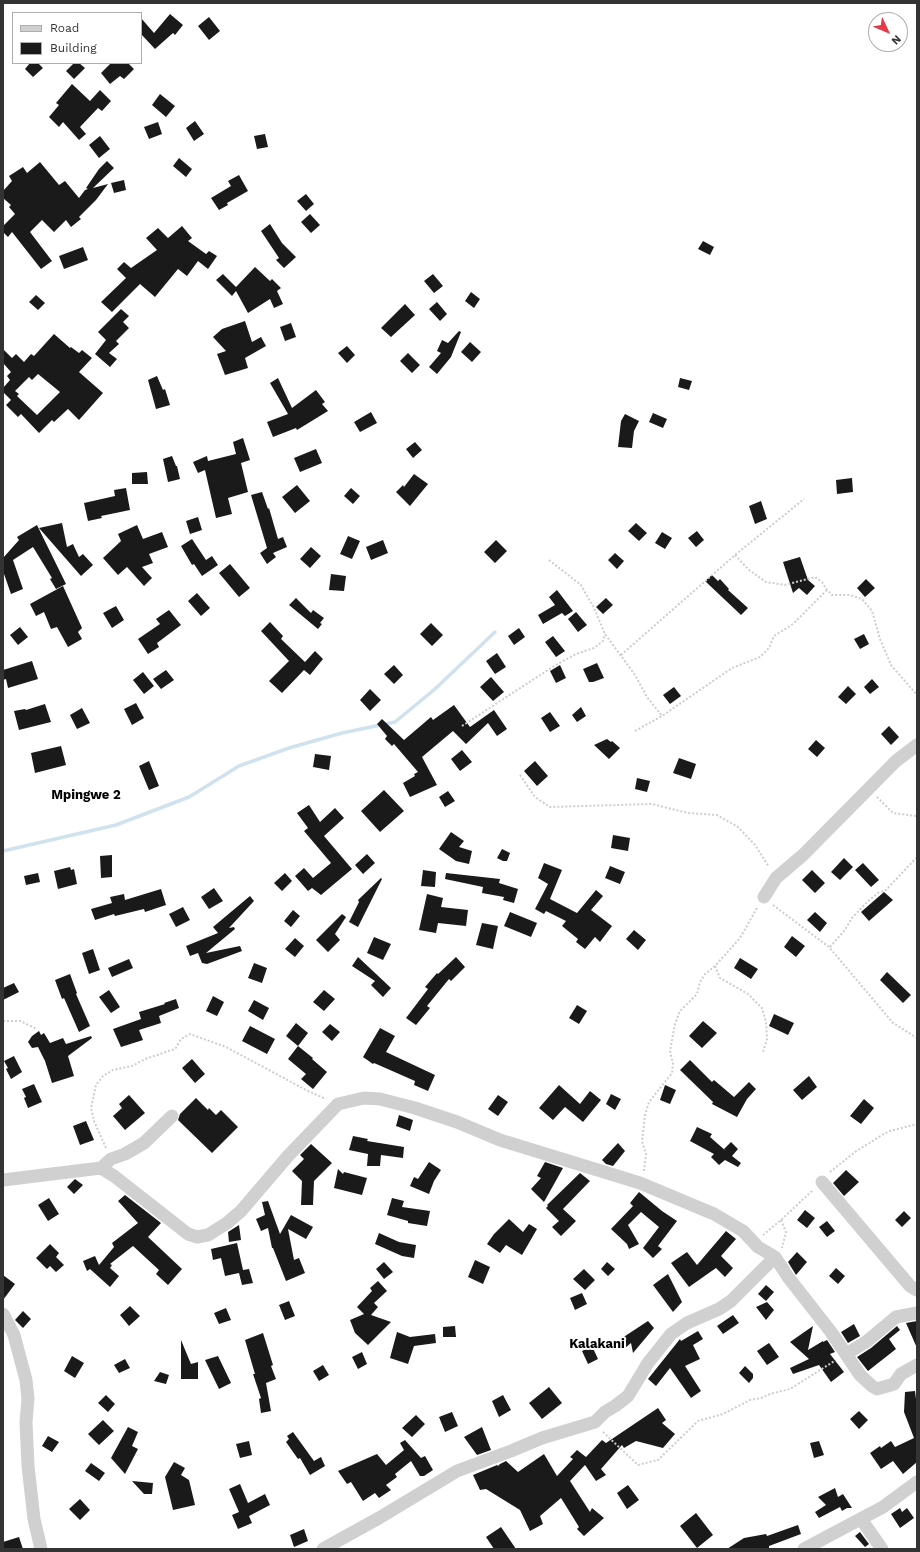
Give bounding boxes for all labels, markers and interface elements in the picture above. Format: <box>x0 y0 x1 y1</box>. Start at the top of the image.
legend <box>12 12 142 64</box>
north arrow <box>868 12 908 52</box>
text: Road <box>50 21 79 35</box>
text: N <box>889 33 904 47</box>
text: Building <box>50 41 97 55</box>
district label: Mpingwe 2 <box>51 787 121 803</box>
district label: Kalakani <box>569 1336 625 1352</box>

